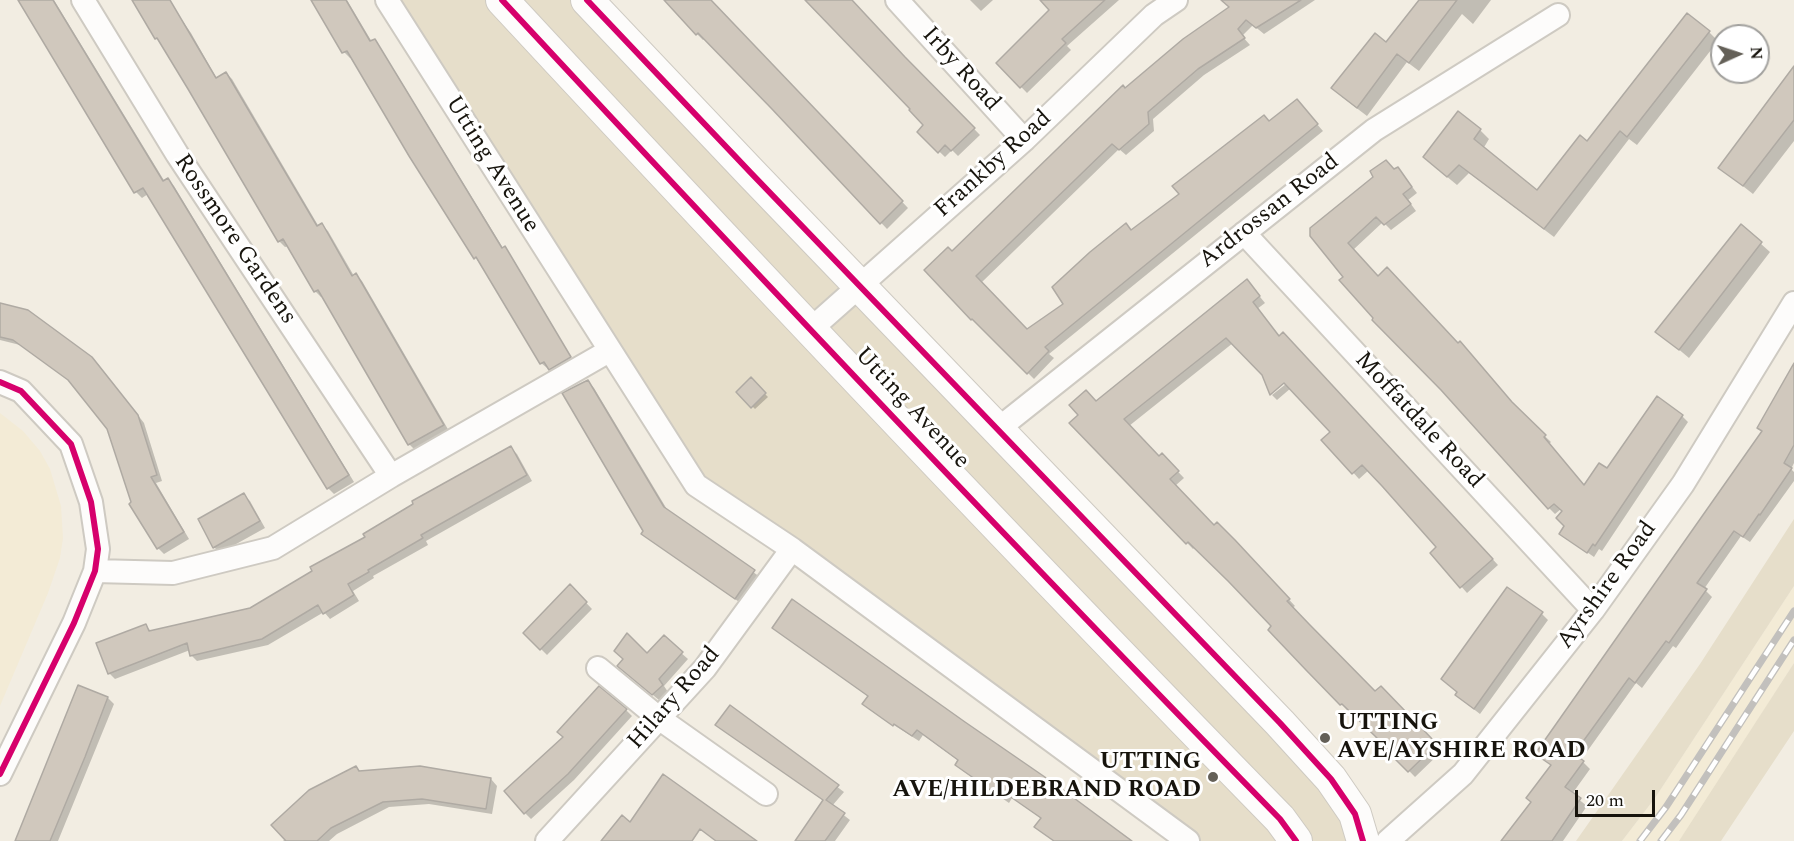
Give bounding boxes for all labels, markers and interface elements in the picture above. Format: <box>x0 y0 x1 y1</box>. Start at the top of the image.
street label: Irby Road <box>915 22 1005 118</box>
north arrow <box>1710 24 1770 84</box>
text: N <box>1744 46 1768 60</box>
street label: Utting Avenue <box>437 91 545 239</box>
street label: Frankby Road <box>930 105 1058 225</box>
street label: Ardrossan Road <box>1194 148 1346 276</box>
street label: Rossmore Gardens <box>166 149 302 331</box>
street label: Utting Avenue <box>847 342 975 476</box>
street label: Moffatdale Road <box>1347 347 1489 495</box>
street label: Ayrshire Road <box>1552 516 1664 656</box>
street label: Hilary Road <box>623 642 727 756</box>
place label: UTTING AVE/AYSHIRE ROAD <box>1337 710 1586 766</box>
marker: UTTING AVE/AYSHIRE ROAD <box>1318 731 1332 745</box>
place label: UTTING AVE/HILDEBRAND ROAD <box>892 749 1201 805</box>
marker: UTTING AVE/HILDEBRAND ROAD <box>1206 770 1220 784</box>
scale bar <box>1578 778 1658 816</box>
text: 20 m <box>1586 787 1624 814</box>

